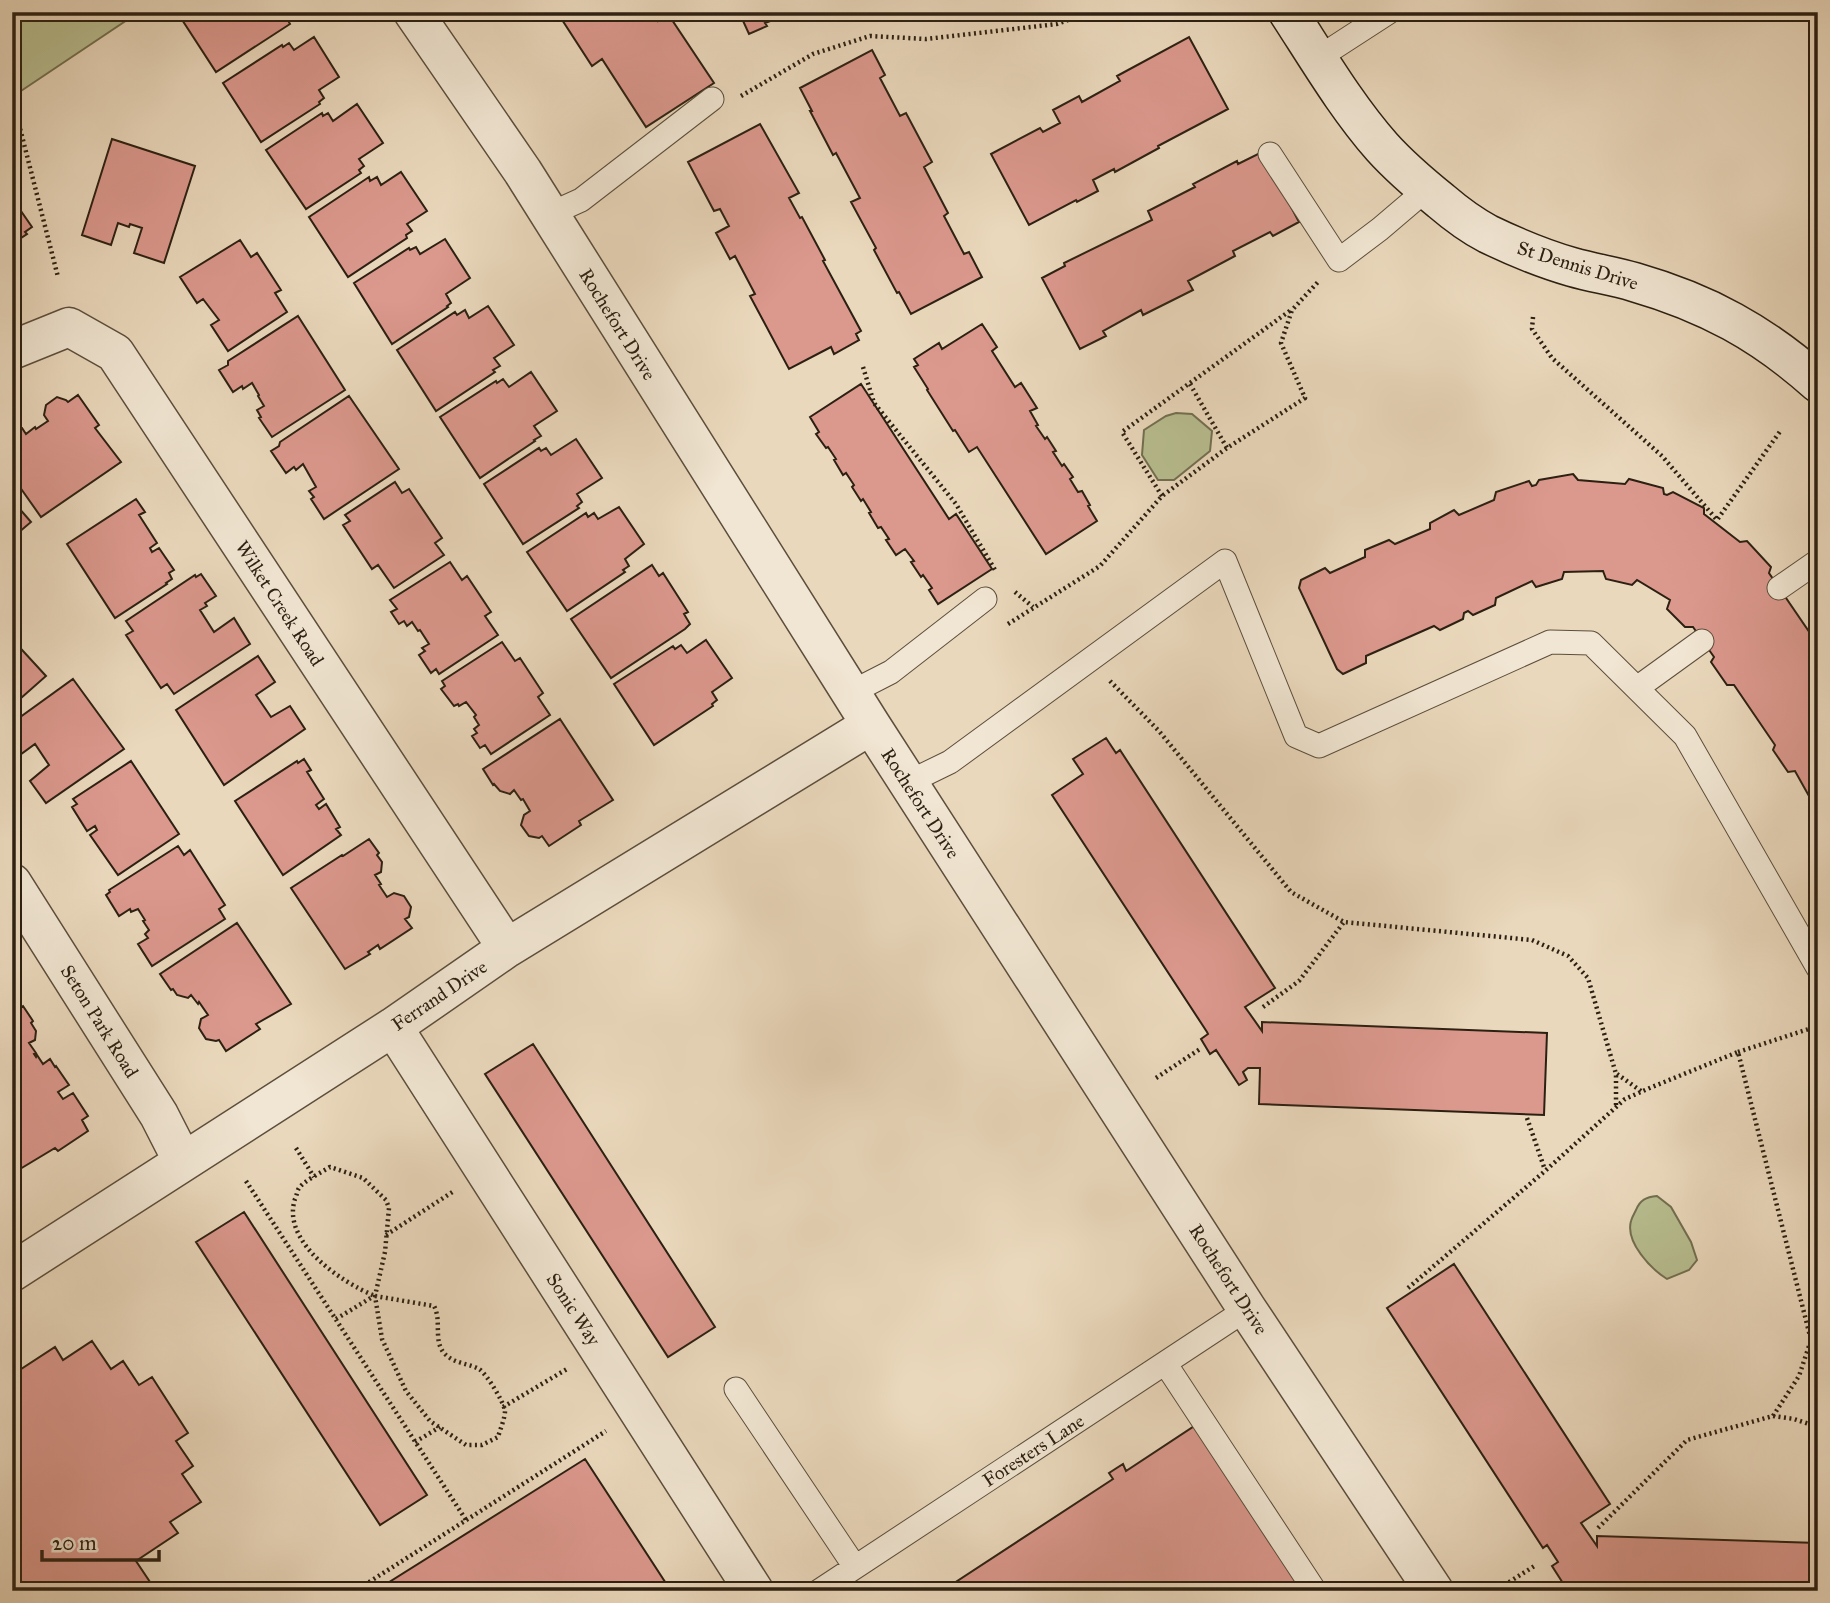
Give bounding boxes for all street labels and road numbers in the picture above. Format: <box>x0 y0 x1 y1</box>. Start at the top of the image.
street label: St Dennis Drive <box>1515 236 1641 295</box>
street label: Rochefort Drive <box>574 264 661 384</box>
street label: Wilket Creek Road <box>230 536 329 671</box>
street label: Rochefort Drive <box>876 744 965 863</box>
street label: Ferrand Drive <box>387 955 491 1036</box>
street label: Seton Park Road <box>56 961 144 1082</box>
street label: Rochefort Drive <box>1184 1220 1273 1339</box>
street label: Sonic Way <box>542 1269 606 1351</box>
street label: Foresters Lane <box>978 1409 1088 1492</box>

